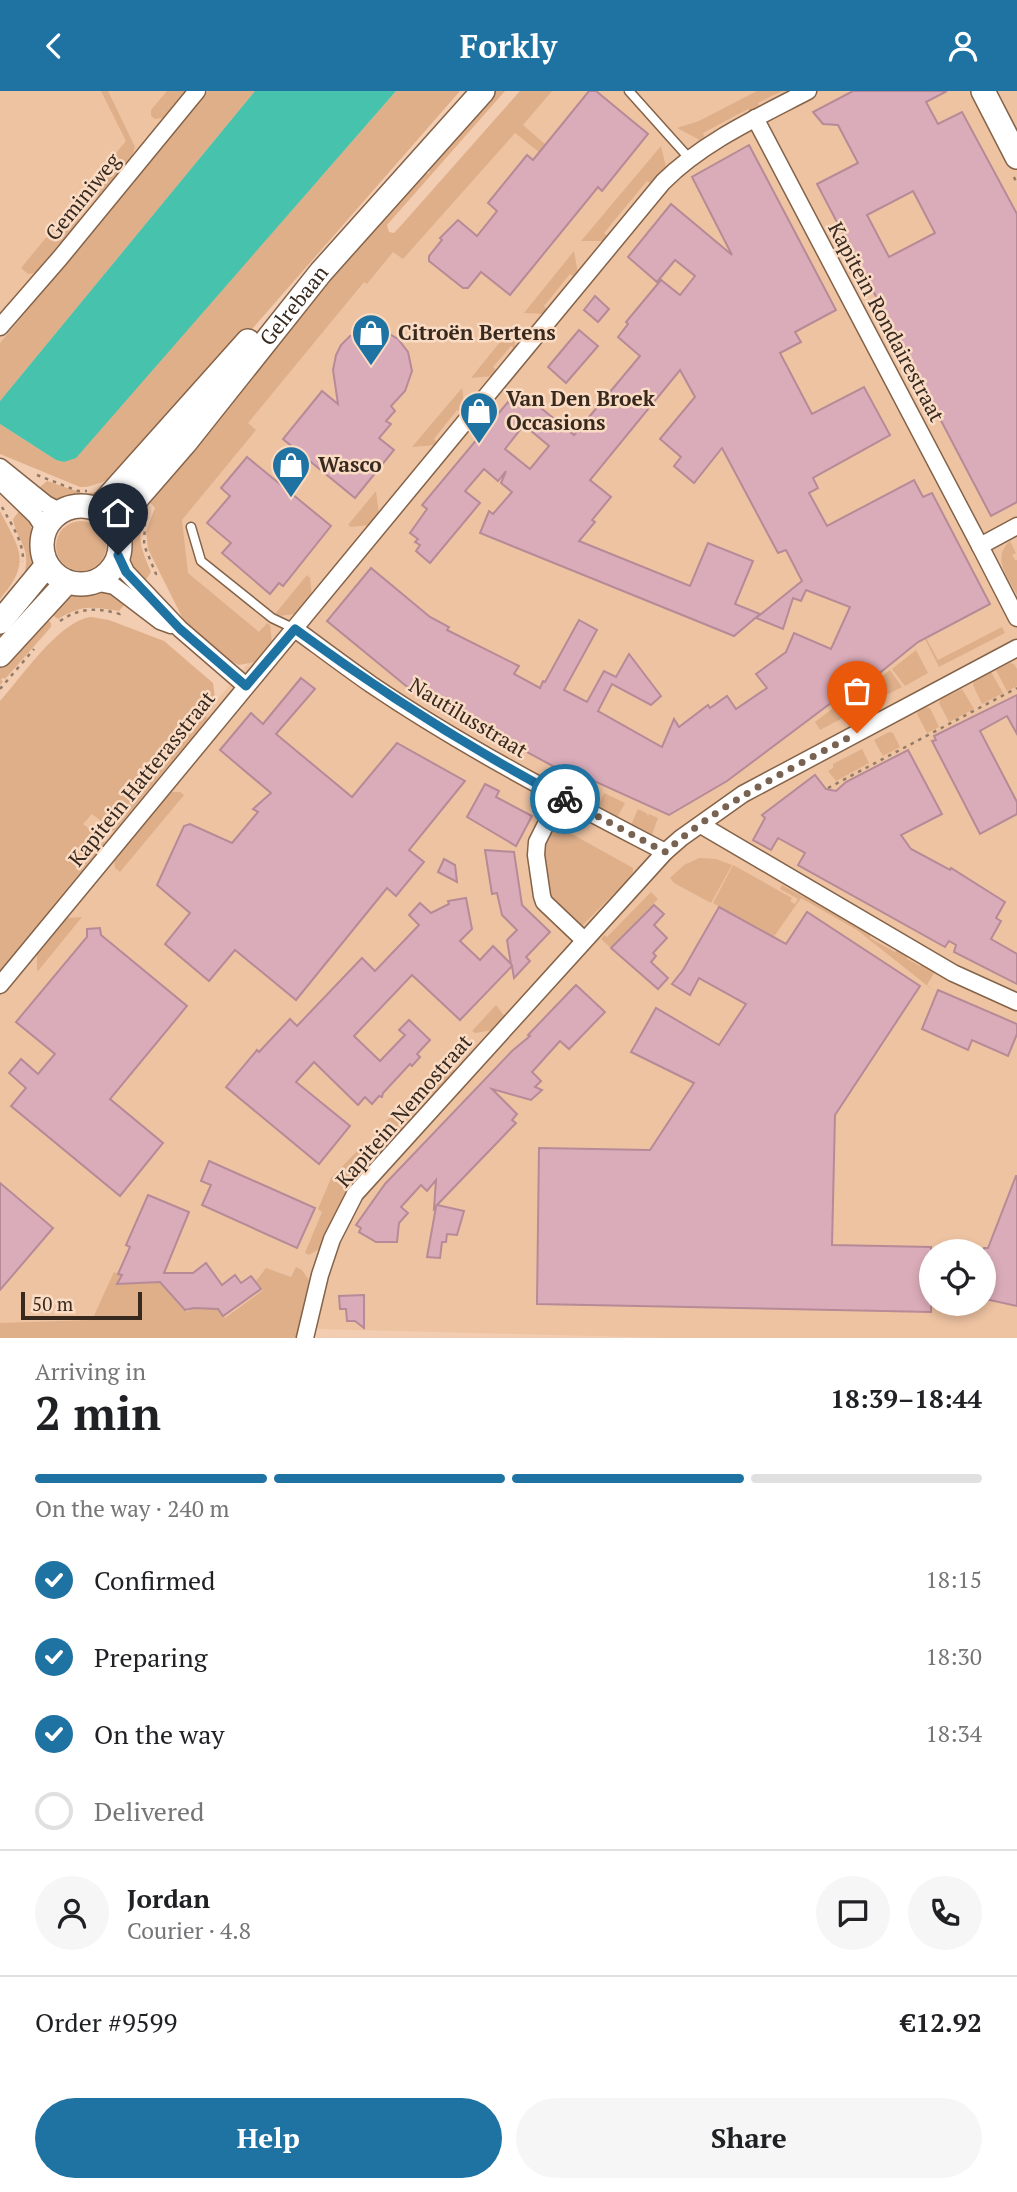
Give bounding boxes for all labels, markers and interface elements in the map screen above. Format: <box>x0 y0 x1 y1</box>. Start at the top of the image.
text: Forkly <box>460 25 557 67</box>
icon: back <box>35 27 73 65</box>
icon: person <box>944 27 982 65</box>
street label: Geminiweg <box>38 146 127 246</box>
street label: Kapitein Rondairestraat <box>822 217 952 427</box>
street label: Gelrebaan <box>253 259 334 351</box>
shop icon: Citroën Bertens <box>350 312 392 367</box>
place label: Citroën Bertens <box>398 318 556 346</box>
place label: Van Den Broek Occasions <box>506 384 656 436</box>
shop icon: Van Den Broek Occasions <box>458 390 500 445</box>
shop icon: Wasco <box>270 444 312 499</box>
place label: Wasco <box>318 450 382 478</box>
pin <box>88 483 148 555</box>
icon: home <box>99 494 137 532</box>
pin <box>827 661 887 733</box>
street label: Nautilusstraat <box>404 671 533 764</box>
icon: bag <box>838 672 876 710</box>
street label: Kapitein Hatterasstraat <box>62 685 221 872</box>
courier <box>530 764 600 834</box>
icon: bike <box>546 780 584 818</box>
street label: Kapitein Nemostraat <box>329 1028 478 1193</box>
map controls <box>919 1239 996 1316</box>
button: locate <box>919 1239 996 1316</box>
scale bar <box>21 1289 142 1321</box>
text: 50 m <box>32 1291 73 1316</box>
text: Arriving in <box>35 1356 146 1387</box>
text: 18:39–18:44 <box>830 1381 982 1415</box>
text: 2 min <box>35 1382 161 1443</box>
text: On the way · 240 m <box>35 1493 229 1524</box>
icon: check <box>35 1561 73 1599</box>
text: Confirmed <box>94 1563 215 1597</box>
text: 18:15 <box>925 1564 982 1595</box>
icon: check <box>35 1638 73 1676</box>
text: Preparing <box>94 1640 207 1674</box>
text: 18:30 <box>925 1641 982 1672</box>
icon: check <box>35 1715 73 1753</box>
text: On the way <box>94 1717 225 1751</box>
text: 18:34 <box>925 1718 982 1749</box>
text: Delivered <box>94 1794 204 1828</box>
button: person <box>35 1876 109 1950</box>
button: chat <box>816 1876 890 1950</box>
button: phone <box>908 1876 982 1950</box>
text: Jordan <box>127 1881 210 1915</box>
text: Courier · 4.8 <box>127 1915 251 1946</box>
text: Order #9599 <box>35 2005 177 2039</box>
text: €12.92 <box>901 2005 982 2039</box>
button: Help <box>35 2098 502 2178</box>
button: Share <box>516 2098 982 2178</box>

